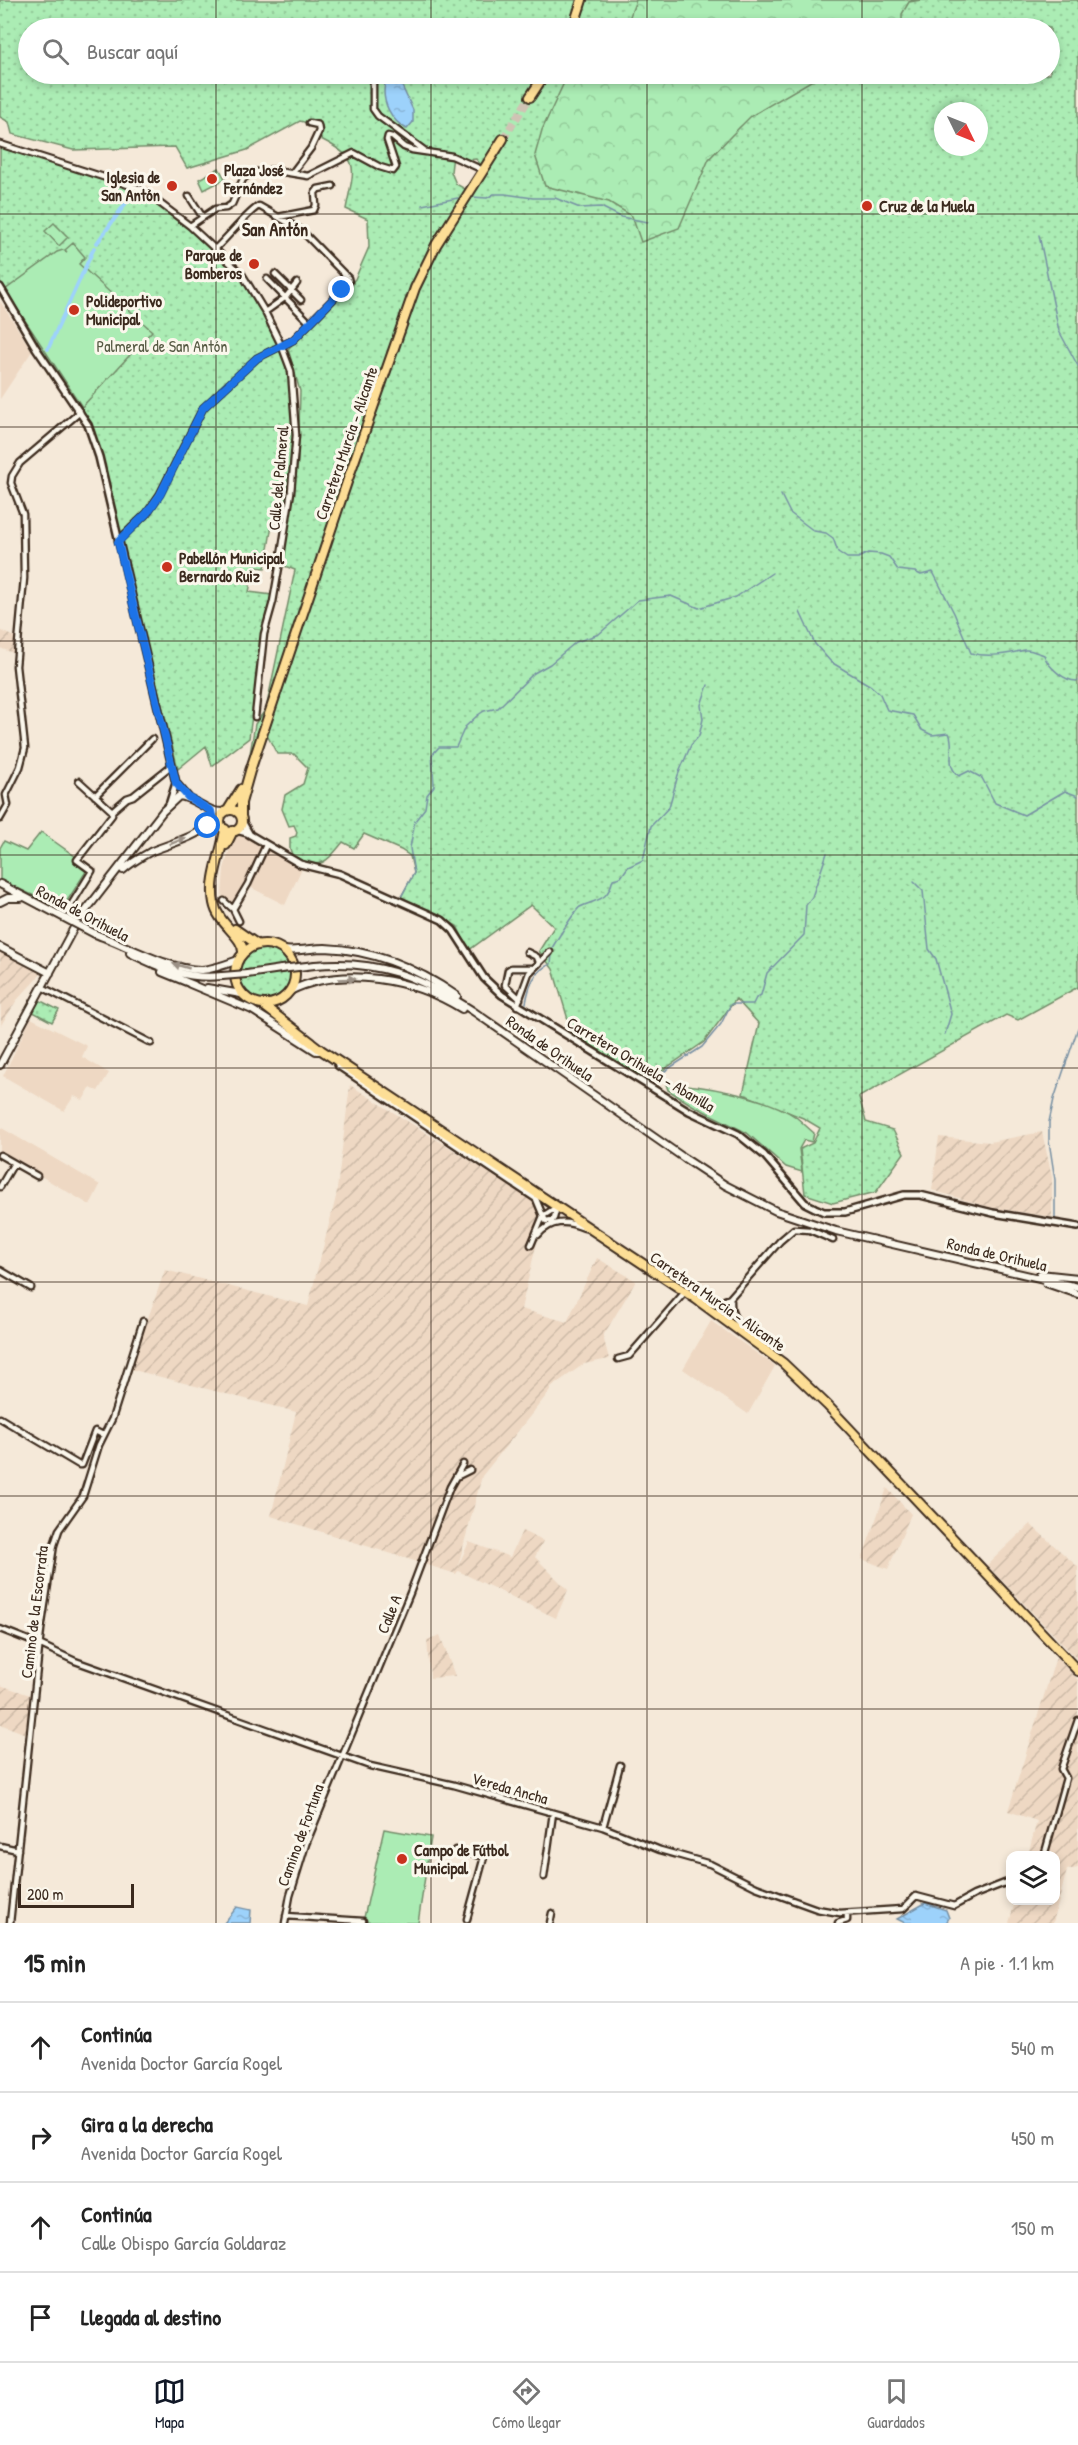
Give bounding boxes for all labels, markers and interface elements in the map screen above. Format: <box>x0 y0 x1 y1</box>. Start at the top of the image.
search box <box>18 18 1060 84</box>
icon: search <box>39 35 72 68</box>
text: Buscar aquí <box>87 36 179 66</box>
north arrow <box>934 102 988 156</box>
place label: Plaza José Fernández <box>223 159 285 199</box>
place label: Iglesia de San Antón <box>101 166 161 206</box>
marker: Plaza José Fernández <box>205 172 219 186</box>
marker: Iglesia de San Antón <box>165 179 179 193</box>
place label: Cruz de la Muela <box>879 195 975 217</box>
marker: Cruz de la Muela <box>860 199 874 213</box>
district label: San Antón <box>242 217 308 242</box>
place label: Parque de Bomberos <box>185 244 243 284</box>
marker: Parque de Bomberos <box>247 257 261 271</box>
route end <box>328 276 354 302</box>
place label: Polideportivo Municipal <box>86 290 163 331</box>
marker: Polideportivo Municipal <box>67 303 81 317</box>
park label: Palmeral de San Antón <box>97 335 227 357</box>
street label: Carretera Murcia - Alicante <box>309 363 383 523</box>
street label: Calle del Palmeral <box>262 424 294 531</box>
place label: Pabellón Municipal Bernardo Ruiz <box>179 547 285 587</box>
marker: Pabellón Municipal Bernardo Ruiz <box>160 560 174 574</box>
route start <box>194 812 220 838</box>
one-way arrow <box>170 836 188 846</box>
street label: Ronda de Orihuela <box>33 879 133 947</box>
one-way arrow <box>172 961 190 970</box>
one-way arrow <box>337 974 356 983</box>
street label: Ronda de Orihuela <box>502 1010 598 1086</box>
street label: Carretera Orihuela - Abanilla <box>563 1011 719 1117</box>
street label: Ronda de Orihuela <box>945 1232 1049 1276</box>
street label: Carretera Murcia - Alicante <box>646 1246 791 1357</box>
street label: Camino de la Escorrata <box>15 1544 53 1680</box>
street label: Calle A <box>371 1591 407 1637</box>
street label: Vereda Ancha <box>469 1767 551 1809</box>
street label: Camino de Fortuna <box>271 1781 329 1889</box>
place label: Campo de Fútbol Municipal <box>414 1839 509 1880</box>
map controls <box>1006 1851 1060 1905</box>
button: layers <box>1006 1851 1060 1905</box>
marker: Campo de Fútbol Municipal <box>395 1852 409 1866</box>
scale bar <box>18 1881 134 1908</box>
text: 200 m <box>27 1883 63 1905</box>
text: 15 min <box>24 1945 86 1980</box>
text: A pie · 1.1 km <box>960 1949 1054 1976</box>
text: Continúa <box>81 2019 152 2049</box>
icon: ahead <box>24 2031 57 2064</box>
text: 540 m <box>1011 2034 1054 2061</box>
text: Avenida Doctor García Rogel <box>81 2049 282 2076</box>
text: Gira a la derecha <box>81 2109 213 2139</box>
icon: right <box>24 2121 57 2154</box>
text: 450 m <box>1011 2124 1054 2151</box>
text: Avenida Doctor García Rogel <box>81 2139 282 2166</box>
text: Continúa <box>81 2199 152 2229</box>
icon: ahead <box>24 2211 57 2244</box>
text: 150 m <box>1011 2214 1054 2241</box>
text: Calle Obispo García Goldaraz <box>81 2229 286 2256</box>
icon: arrive <box>24 2301 57 2334</box>
text: Llegada al destino <box>81 2302 221 2332</box>
tab: Mapa <box>153 2375 186 2433</box>
tab: Cómo llegar <box>492 2375 561 2433</box>
tab: Guardados <box>867 2375 925 2433</box>

